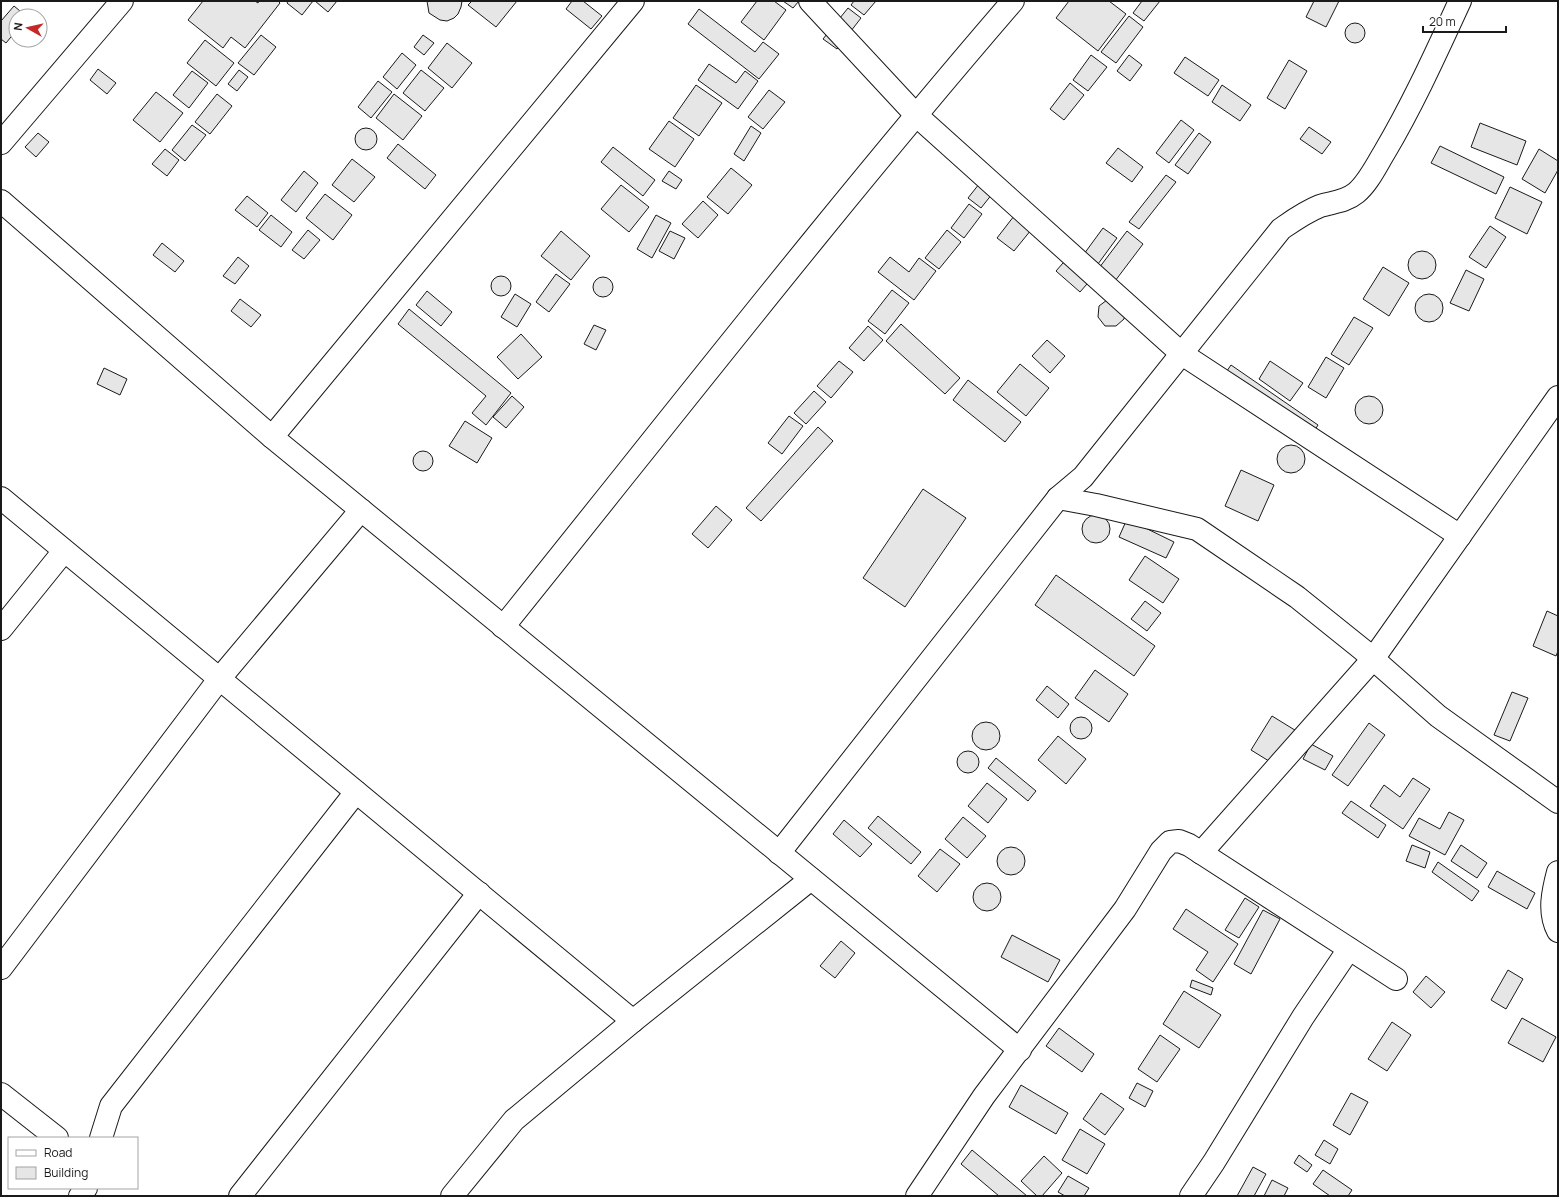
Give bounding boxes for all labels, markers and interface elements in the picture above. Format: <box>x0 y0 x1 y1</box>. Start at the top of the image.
north arrow <box>8 8 48 48</box>
scale bar <box>1423 8 1506 34</box>
text: 20 m <box>1429 13 1456 30</box>
text: N <box>10 21 26 31</box>
legend <box>8 1137 138 1189</box>
text: Road <box>44 1144 72 1161</box>
text: Building <box>44 1164 88 1181</box>

